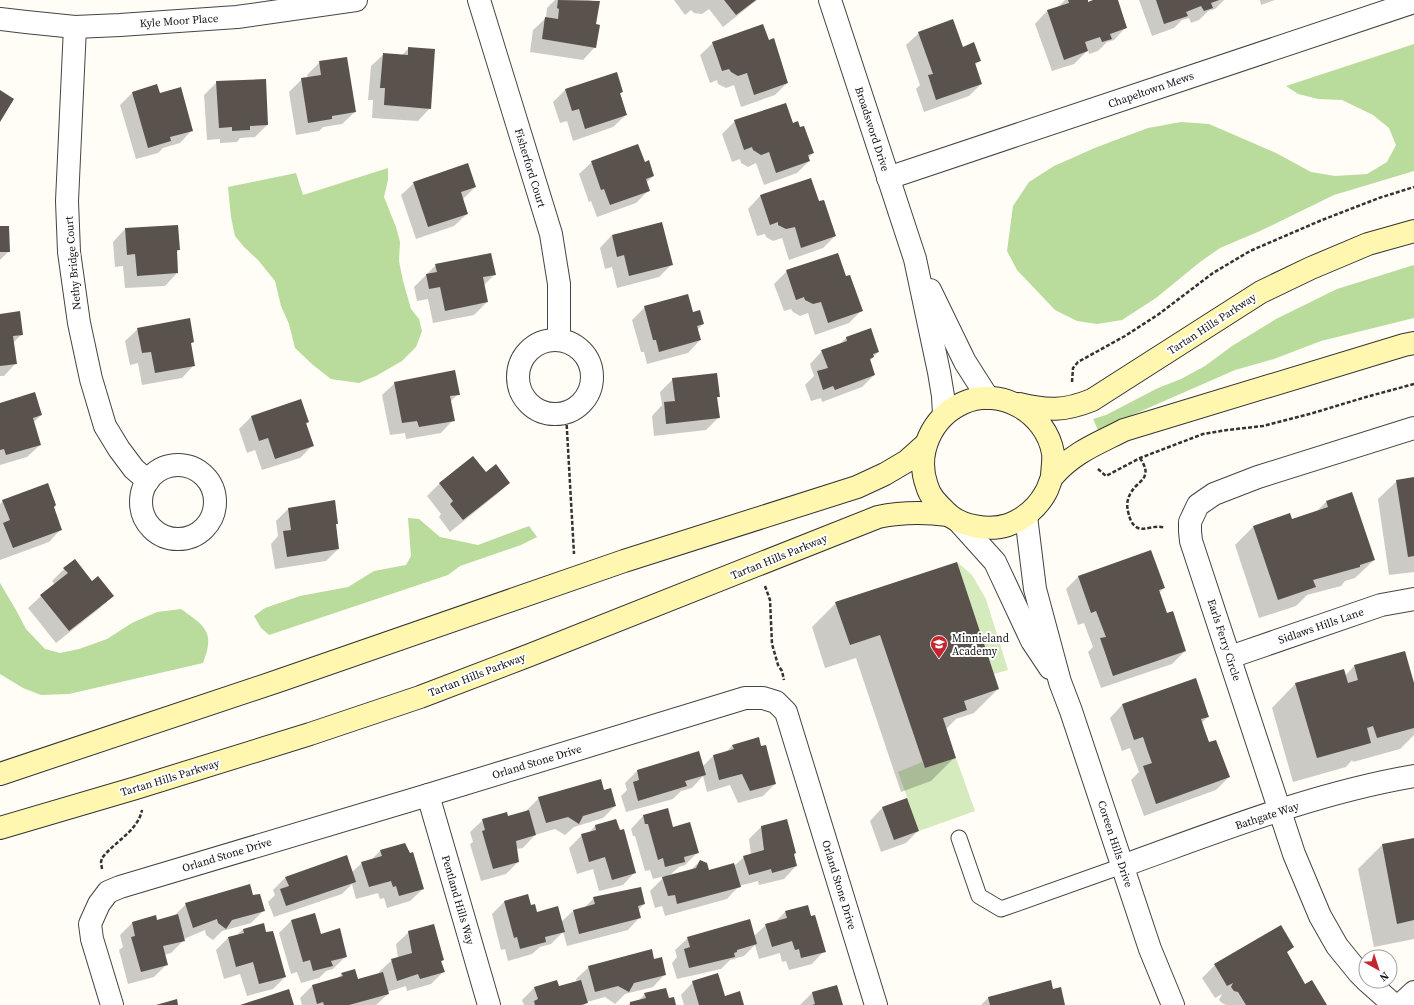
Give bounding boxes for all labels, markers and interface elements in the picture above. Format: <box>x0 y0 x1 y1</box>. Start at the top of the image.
street label: Kyle Moor Place <box>139 11 219 31</box>
street label: Chapeltown Mews <box>1106 68 1196 112</box>
street label: Broadsword Drive <box>851 85 893 174</box>
street label: Fisherford Court <box>511 127 549 210</box>
street label: Nethy Bridge Court <box>61 215 85 311</box>
street label: Tartan Hills Parkway <box>1165 290 1259 358</box>
street label: Tartan Hills Parkway <box>729 531 830 583</box>
street label: Earls Ferry Circle <box>1204 597 1244 683</box>
street label: Sidlaws Hills Lane <box>1276 604 1366 648</box>
place label: Minnieland Academy <box>952 631 1010 659</box>
school or university icon: Minnieland Academy <box>929 634 949 659</box>
street label: Tartan Hills Parkway <box>426 649 528 700</box>
street label: Orland Stone Drive <box>490 741 584 783</box>
street label: Tartan Hills Parkway <box>119 756 222 800</box>
street label: Coreen Hills Drive <box>1094 799 1136 890</box>
street label: Bathgate Way <box>1233 799 1301 833</box>
street label: Orland Stone Drive <box>180 834 274 876</box>
street label: Orland Stone Drive <box>818 838 860 932</box>
street label: Pentland Hills Way <box>438 853 478 947</box>
north arrow <box>1358 949 1398 989</box>
text: N <box>1376 968 1392 985</box>

